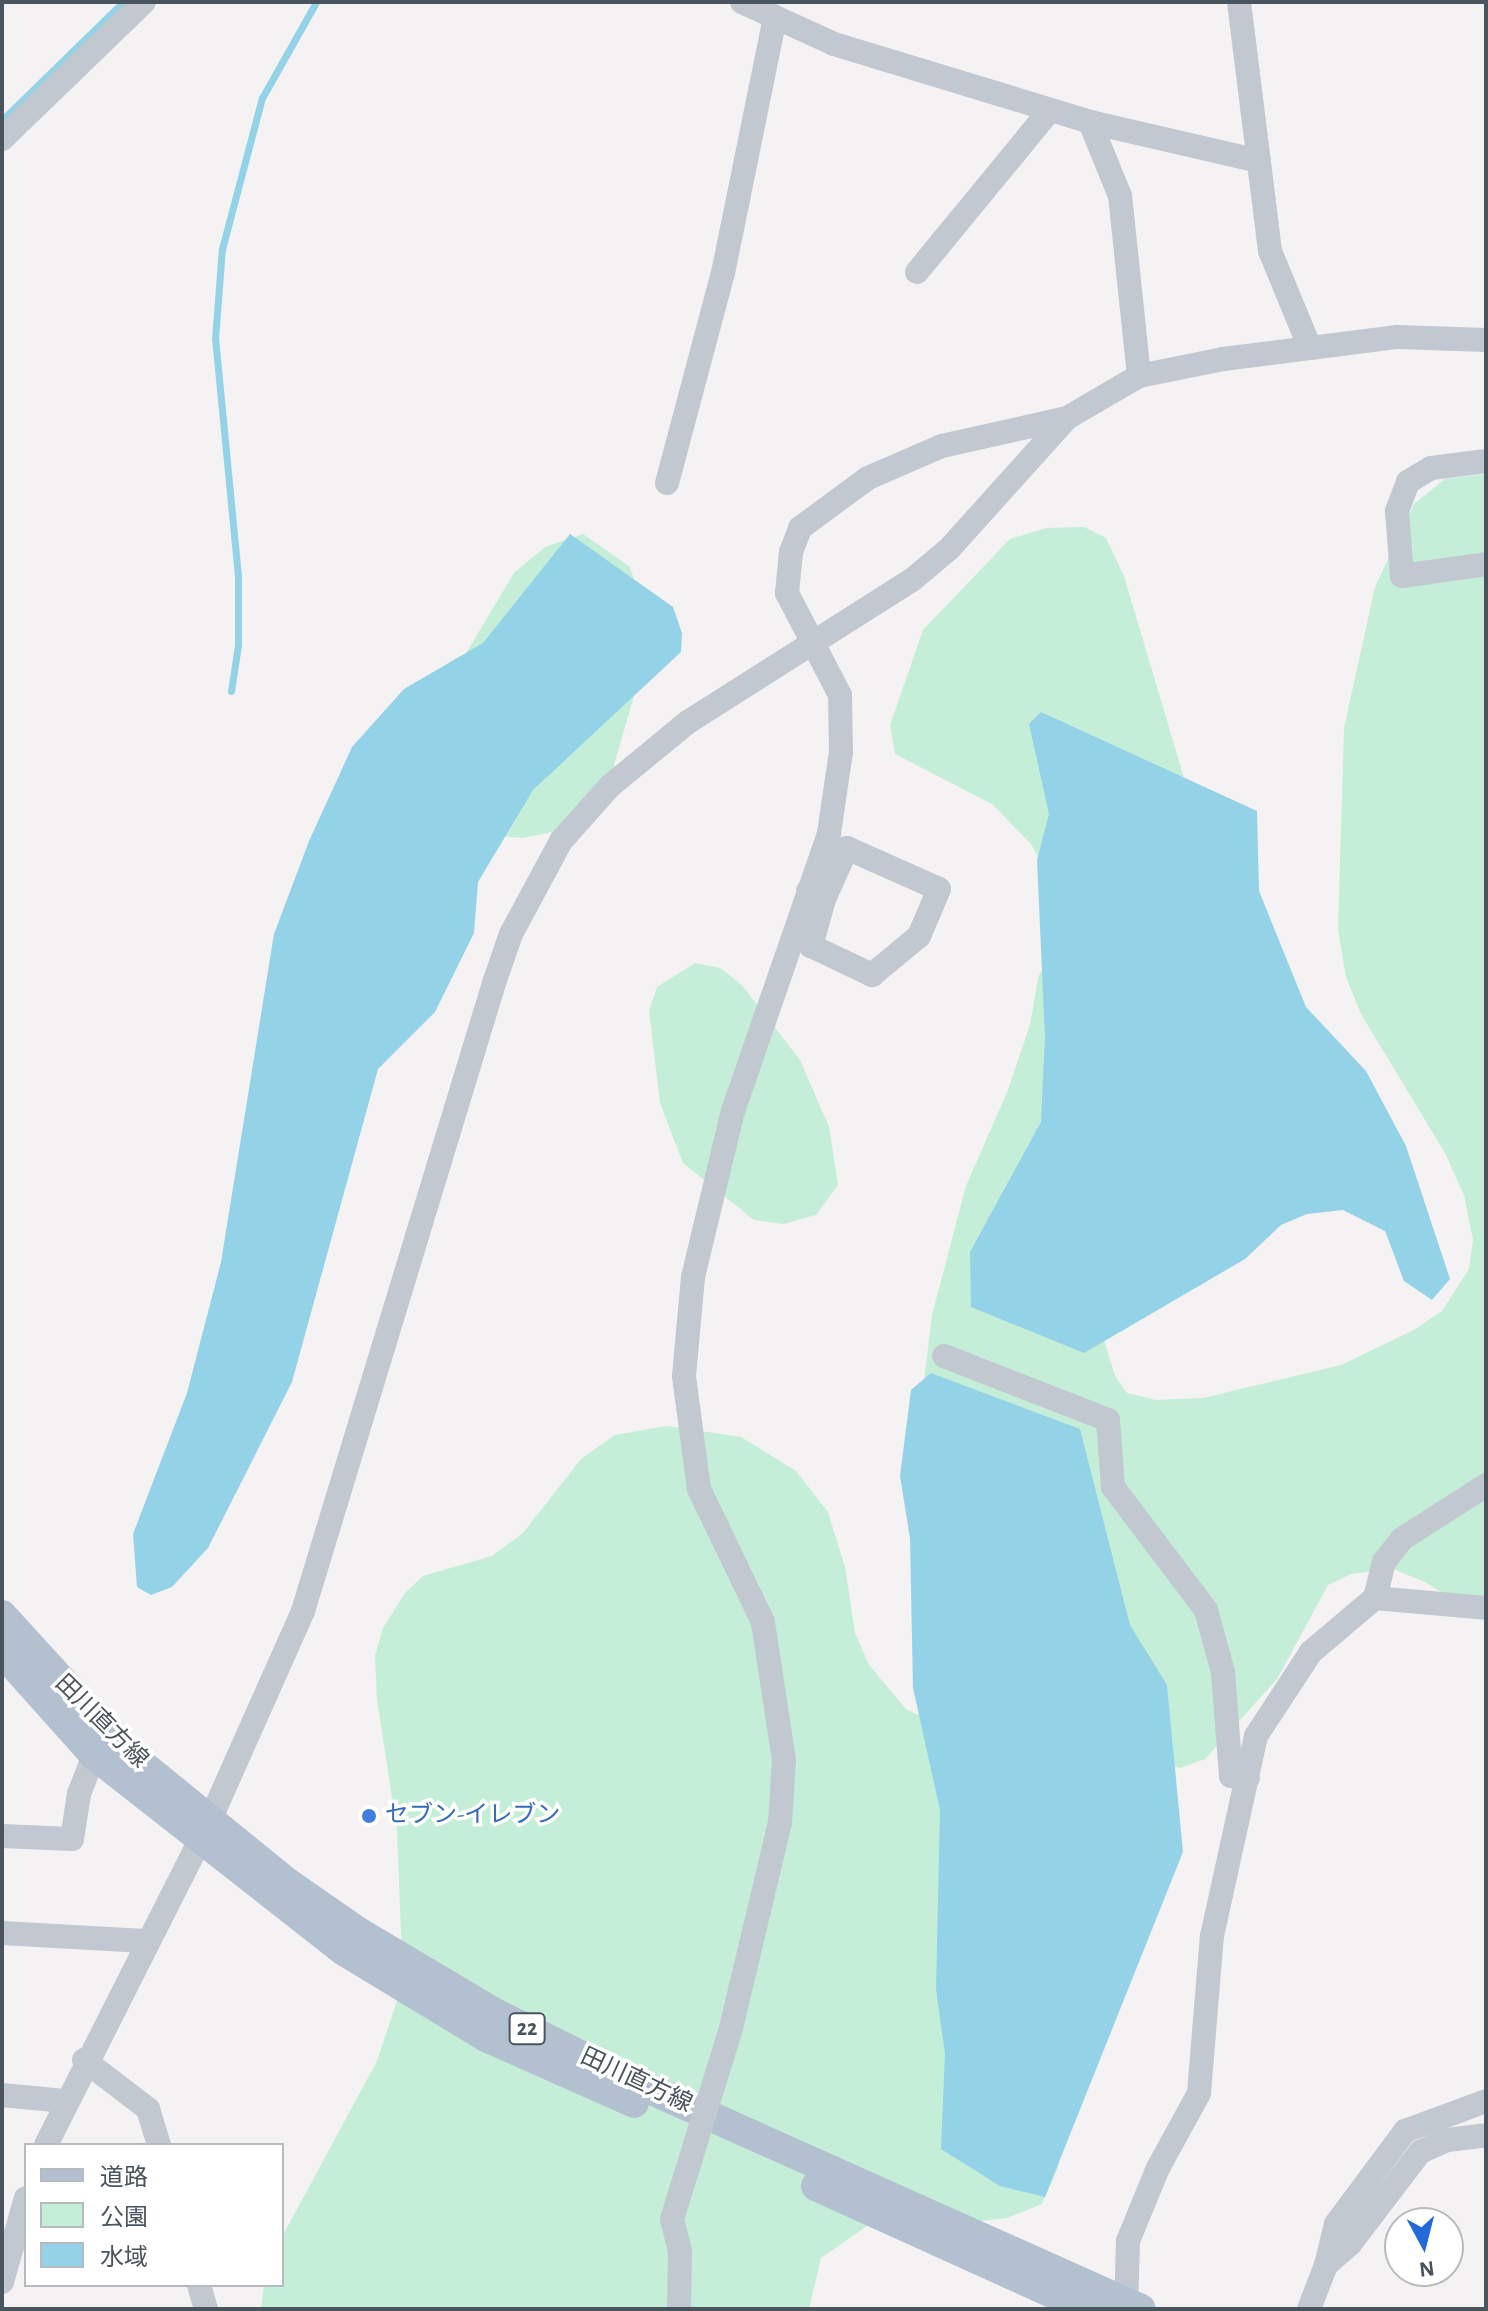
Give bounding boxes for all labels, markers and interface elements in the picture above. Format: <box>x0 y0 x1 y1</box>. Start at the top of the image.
street label: 田川直方線 <box>48 1669 154 1775</box>
place label: セブン-イレブン <box>385 1802 560 1830</box>
marker: セブン-イレブン <box>360 1807 378 1825</box>
road number: 22 <box>507 2011 547 2047</box>
street label: 田川直方線 <box>576 2043 696 2119</box>
legend <box>24 2143 284 2287</box>
text: 道路 <box>100 2166 148 2190</box>
text: 公園 <box>100 2206 148 2230</box>
north arrow <box>1384 2207 1464 2287</box>
text: 水域 <box>100 2246 148 2270</box>
text: N <box>1418 2257 1436 2281</box>

